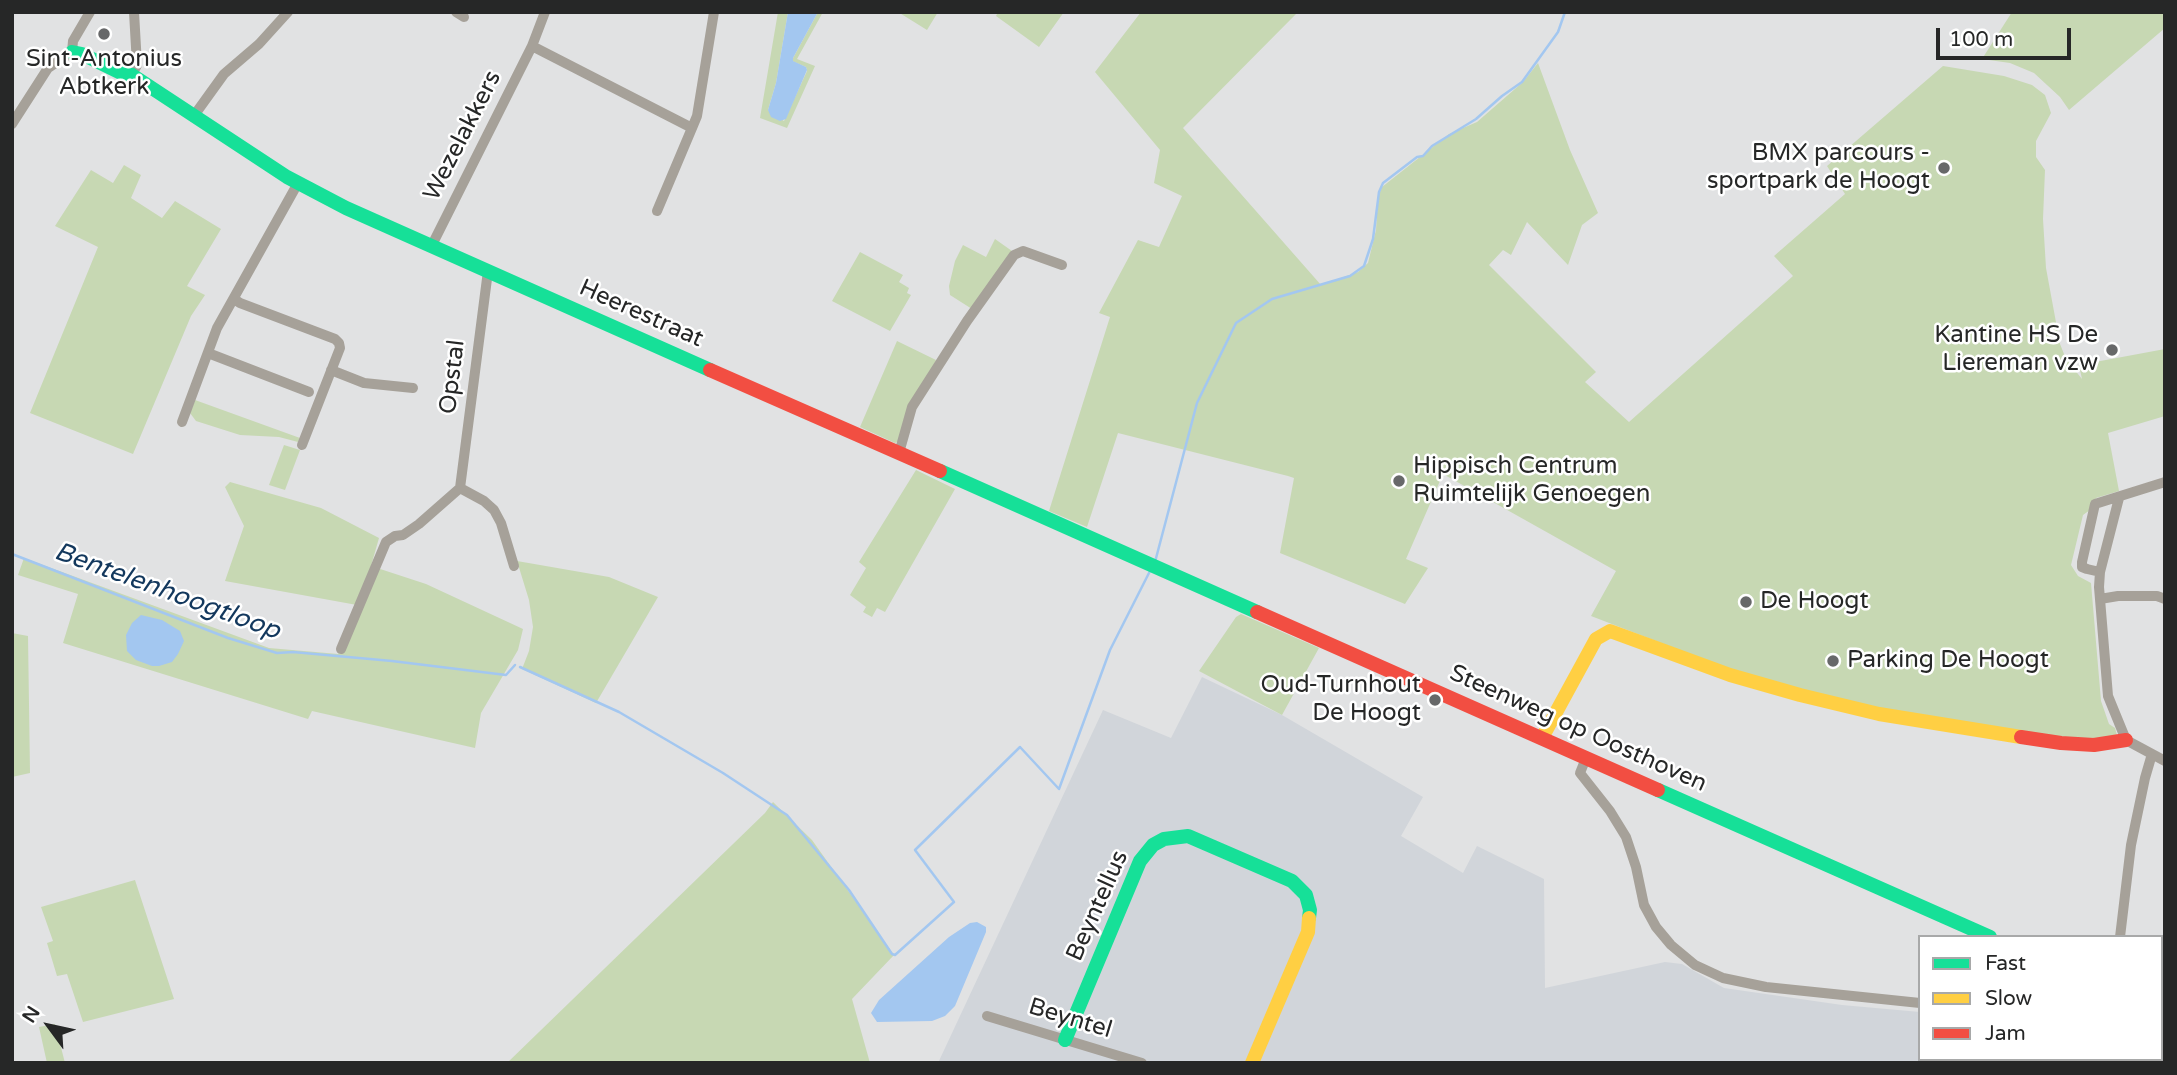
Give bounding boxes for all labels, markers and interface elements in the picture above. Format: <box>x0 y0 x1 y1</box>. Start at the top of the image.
scale bar <box>1939 14 2074 58</box>
marker: Sint-Antonius Abtkerk <box>96 26 112 42</box>
text: 100 m <box>1949 27 2013 52</box>
place label: Sint-Antonius Abtkerk <box>26 46 182 102</box>
street label: Wezelakkers <box>418 66 508 206</box>
place label: BMX parcours - sportpark de Hoogt <box>1707 140 1930 196</box>
marker: BMX parcours - sportpark de Hoogt <box>1936 160 1952 176</box>
street label: Heerestraat <box>574 274 708 354</box>
place label: Kantine HS De Liereman vzw <box>1934 322 2098 378</box>
street label: Opstal <box>434 338 472 416</box>
marker: Kantine HS De Liereman vzw <box>2104 342 2120 358</box>
place label: Hippisch Centrum Ruimtelijk Genoegen <box>1413 453 1650 509</box>
marker: Hippisch Centrum Ruimtelijk Genoegen <box>1391 473 1407 489</box>
water label: Bentelenhoogtloop <box>50 537 284 647</box>
place label: De Hoogt <box>1760 588 1869 616</box>
marker: De Hoogt <box>1738 594 1754 610</box>
place label: Parking De Hoogt <box>1847 647 2049 675</box>
marker: Parking De Hoogt <box>1825 653 1841 669</box>
street label: Steenweg op Oosthoven <box>1445 659 1711 799</box>
place label: Oud-Turnhout De Hoogt <box>1261 672 1421 728</box>
marker: Oud-Turnhout De Hoogt <box>1427 692 1443 708</box>
street label: Beyntellus <box>1061 846 1135 966</box>
legend <box>1918 935 2163 1061</box>
text: Fast <box>1985 951 2026 976</box>
text: Slow <box>1985 986 2032 1011</box>
north arrow <box>14 991 84 1061</box>
street label: Beyntel <box>1025 993 1115 1045</box>
text: N <box>18 1002 45 1027</box>
text: Jam <box>1985 1021 2026 1046</box>

